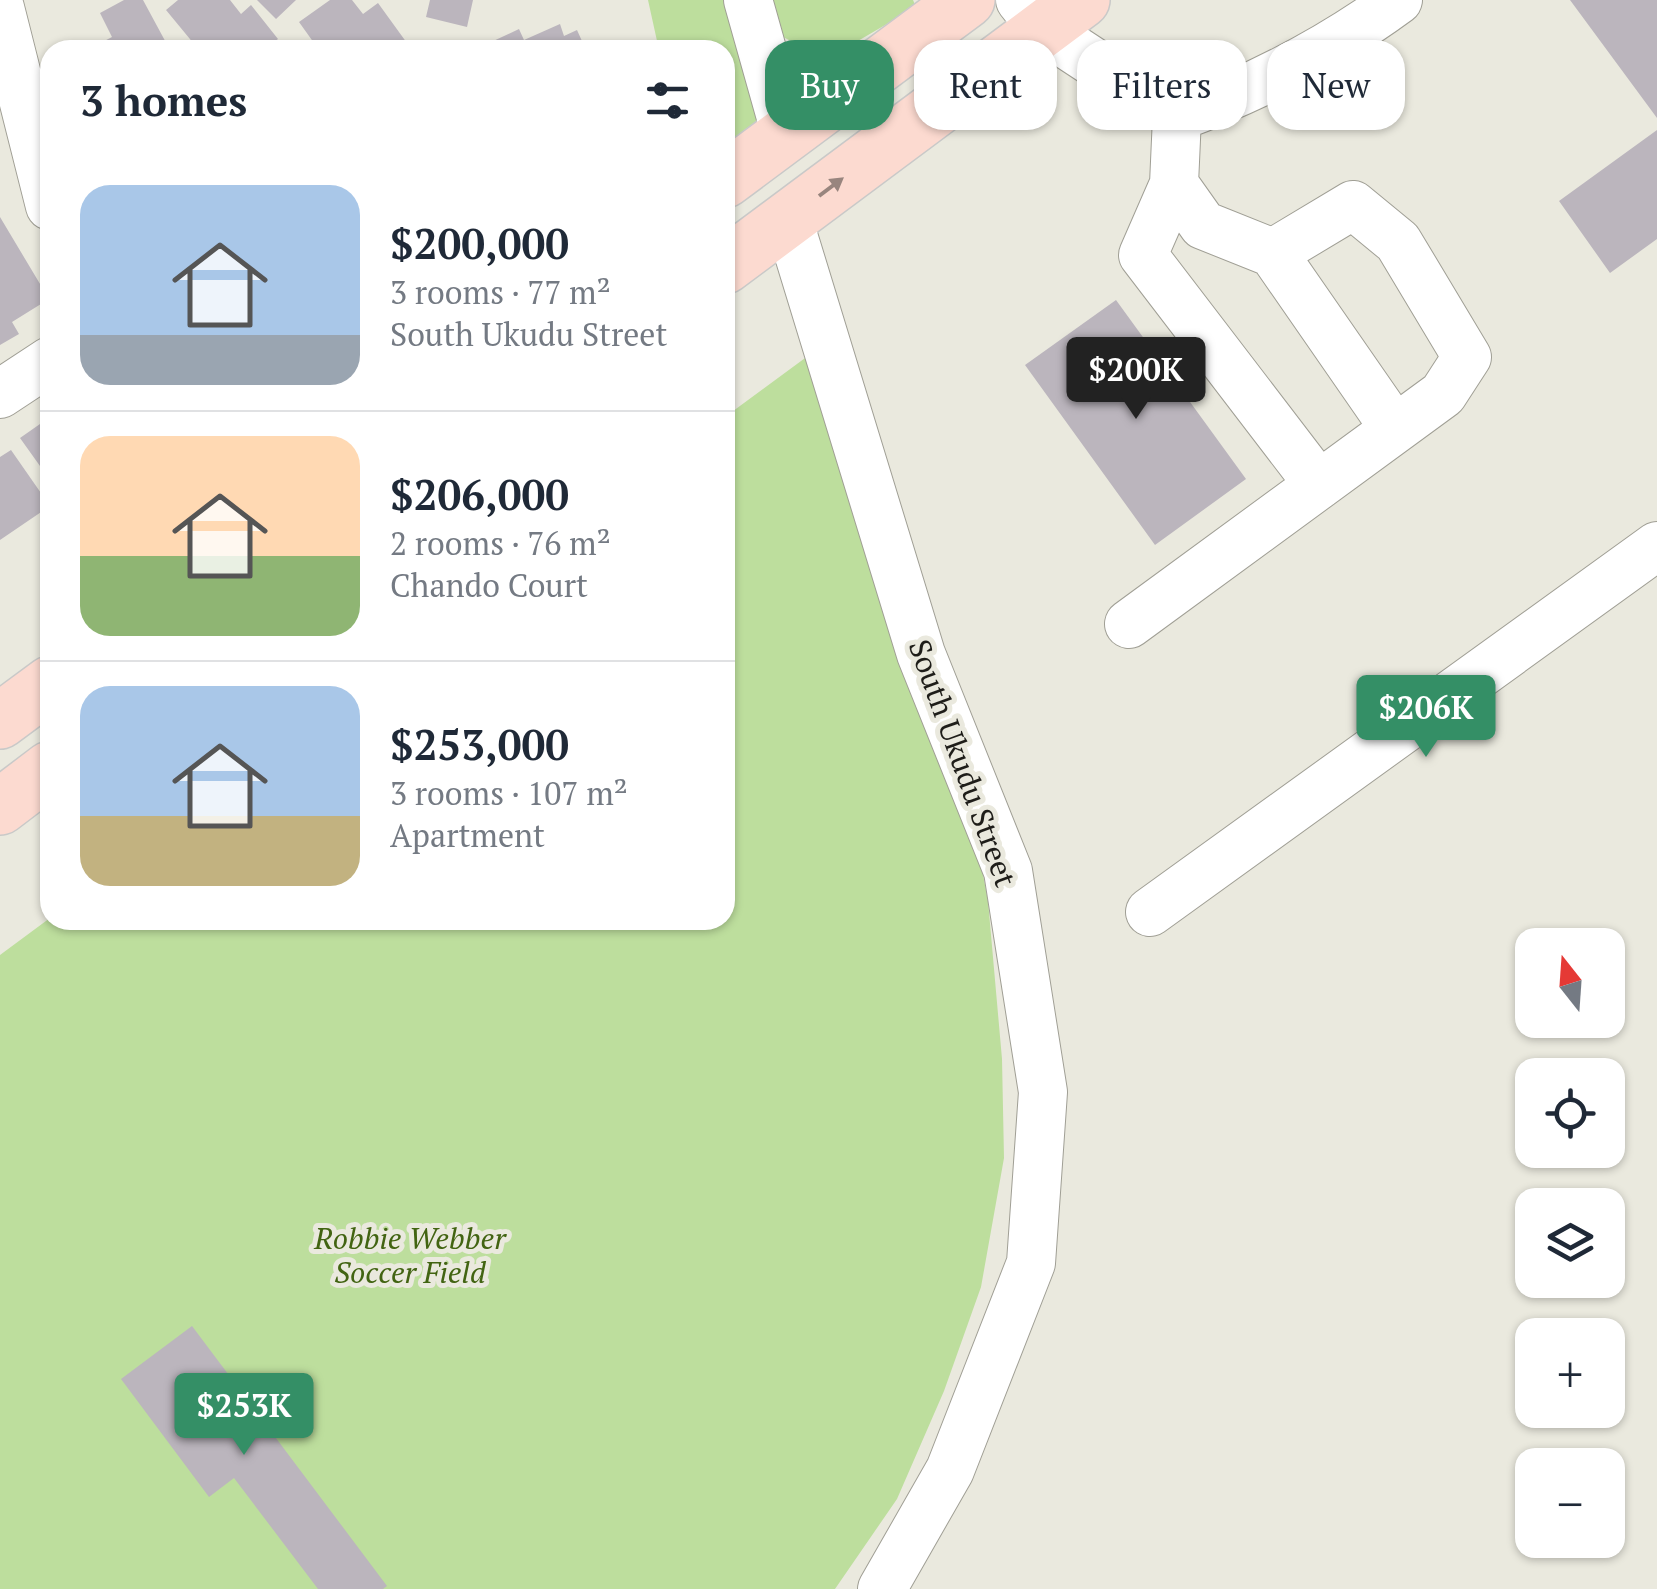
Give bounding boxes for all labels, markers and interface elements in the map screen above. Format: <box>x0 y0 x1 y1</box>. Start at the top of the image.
chip: Buy <box>765 40 894 130</box>
chip: Rent <box>914 40 1057 130</box>
chip: Filters <box>1077 40 1247 130</box>
chip: New <box>1267 40 1405 130</box>
text: 3 homes <box>80 72 247 128</box>
icon: filters <box>640 73 695 128</box>
one-way arrow <box>818 178 844 198</box>
text: $200,000 <box>390 215 569 271</box>
icon: home <box>160 225 280 345</box>
text: 3 rooms · 77 m² <box>390 271 611 313</box>
text: South Ukudu Street <box>390 313 667 355</box>
pin: $200K <box>1066 337 1206 422</box>
text: $200K <box>1088 348 1184 390</box>
text: $206,000 <box>390 466 569 522</box>
icon: home <box>160 476 280 596</box>
text: 2 rooms · 76 m² <box>390 522 611 564</box>
text: Chando Court <box>390 564 588 606</box>
street label: South Ukudu Street <box>900 634 1026 892</box>
pin: $206K <box>1356 675 1496 760</box>
text: $206K <box>1378 686 1474 728</box>
text: $253,000 <box>390 716 569 772</box>
icon: home <box>160 726 280 846</box>
text: 3 rooms · 107 m² <box>390 772 628 814</box>
text: Apartment <box>390 814 545 856</box>
north arrow <box>1515 928 1625 1038</box>
map controls <box>1515 928 1625 1558</box>
button: locate <box>1515 1058 1625 1168</box>
button: layers <box>1515 1188 1625 1298</box>
park label: Robbie Webber Soccer Field <box>313 1218 507 1292</box>
button: + <box>1515 1318 1625 1428</box>
pin: $253K <box>174 1373 314 1458</box>
text: $253K <box>196 1384 292 1426</box>
button: − <box>1515 1448 1625 1558</box>

